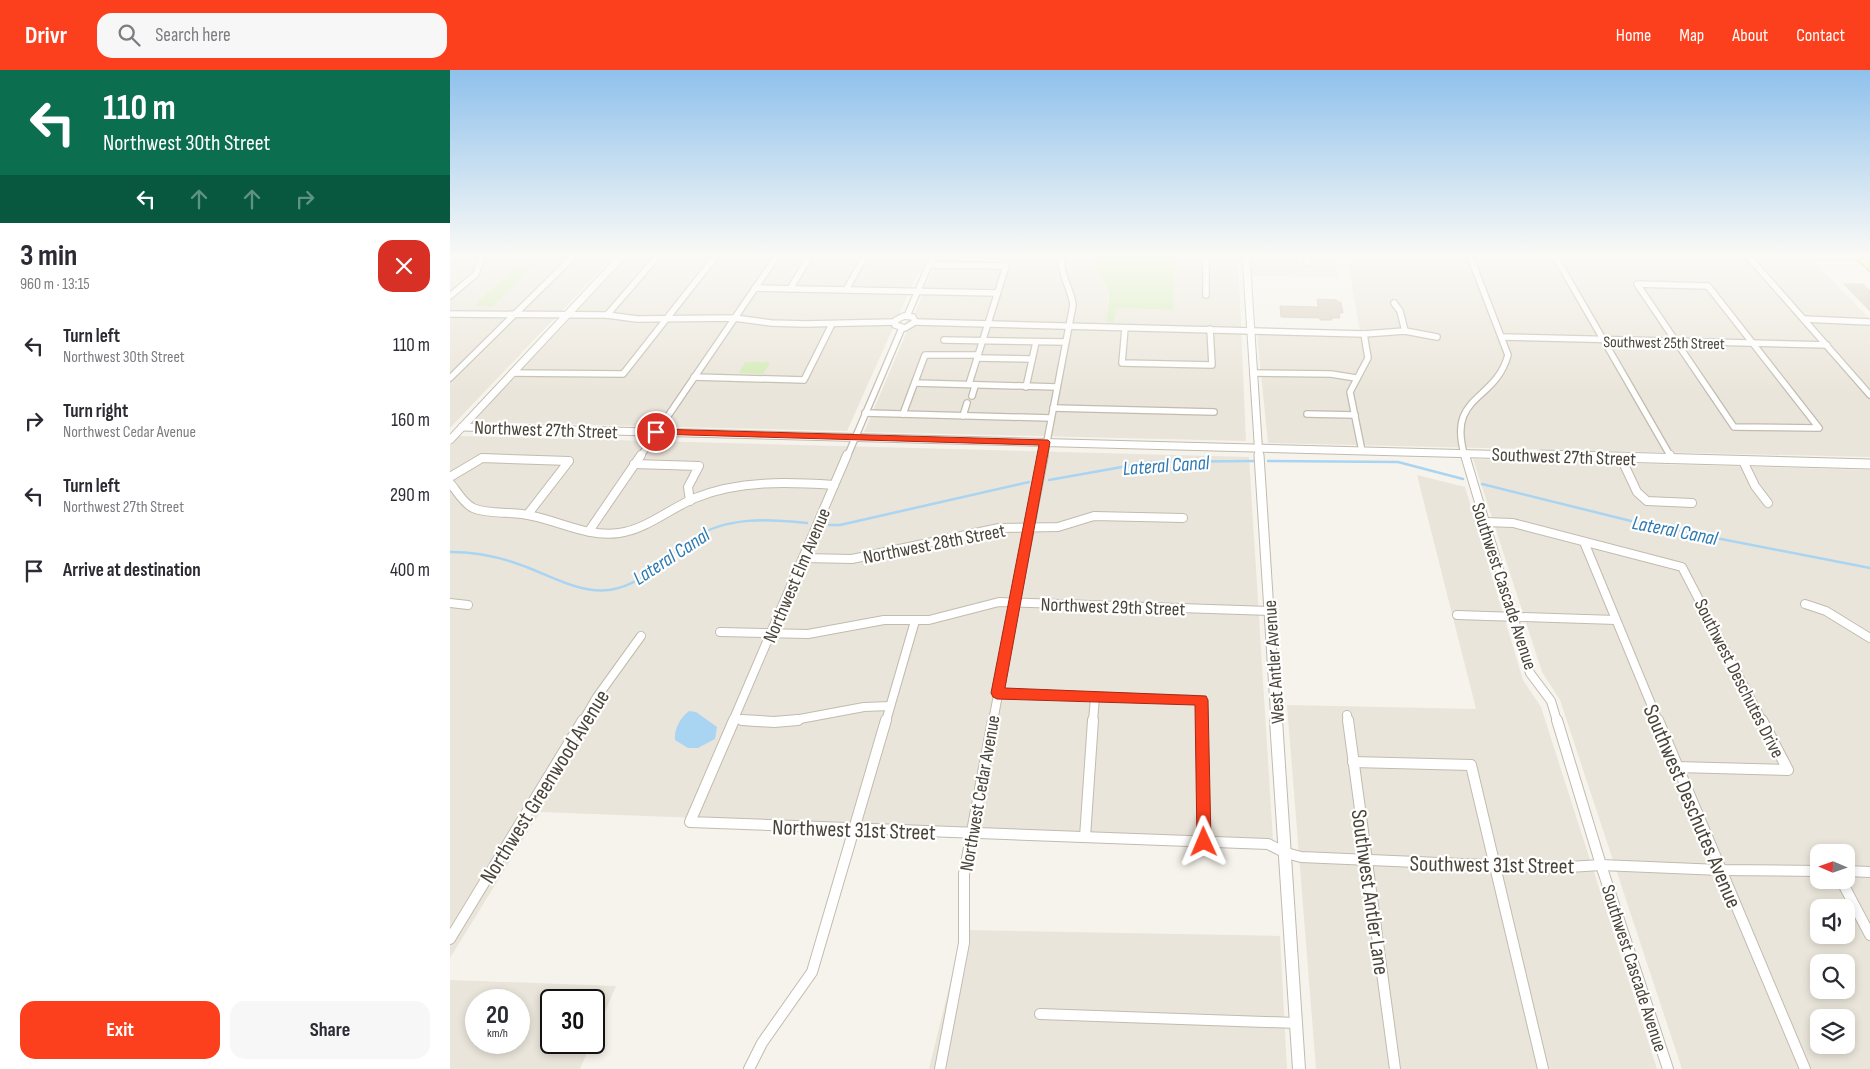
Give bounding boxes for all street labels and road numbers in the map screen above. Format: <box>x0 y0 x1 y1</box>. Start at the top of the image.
street label: Southwest 25th Street <box>1603 333 1725 354</box>
street label: Northwest 27th Street <box>474 416 618 445</box>
street label: Southwest 27th Street <box>1491 443 1637 472</box>
street label: Southwest Cascade Avenue <box>1466 500 1541 673</box>
street label: Northwest Elm Avenue <box>759 505 836 646</box>
street label: Northwest 28th Street <box>861 519 1007 570</box>
street label: Northwest 29th Street <box>1040 593 1186 622</box>
street label: Southwest Deschutes Drive <box>1689 595 1789 762</box>
street label: West Antler Avenue <box>1259 599 1290 725</box>
street label: Northwest Greenwood Avenue <box>475 685 616 889</box>
street label: Southwest Deschutes Avenue <box>1636 701 1747 912</box>
street label: Northwest Cedar Avenue <box>955 714 1006 873</box>
street label: Southwest Antler Lane <box>1345 808 1394 977</box>
street label: Northwest 31st Street <box>772 814 937 847</box>
street label: Southwest 31st Street <box>1409 851 1575 880</box>
street label: Southwest Cascade Avenue <box>1596 882 1671 1055</box>

